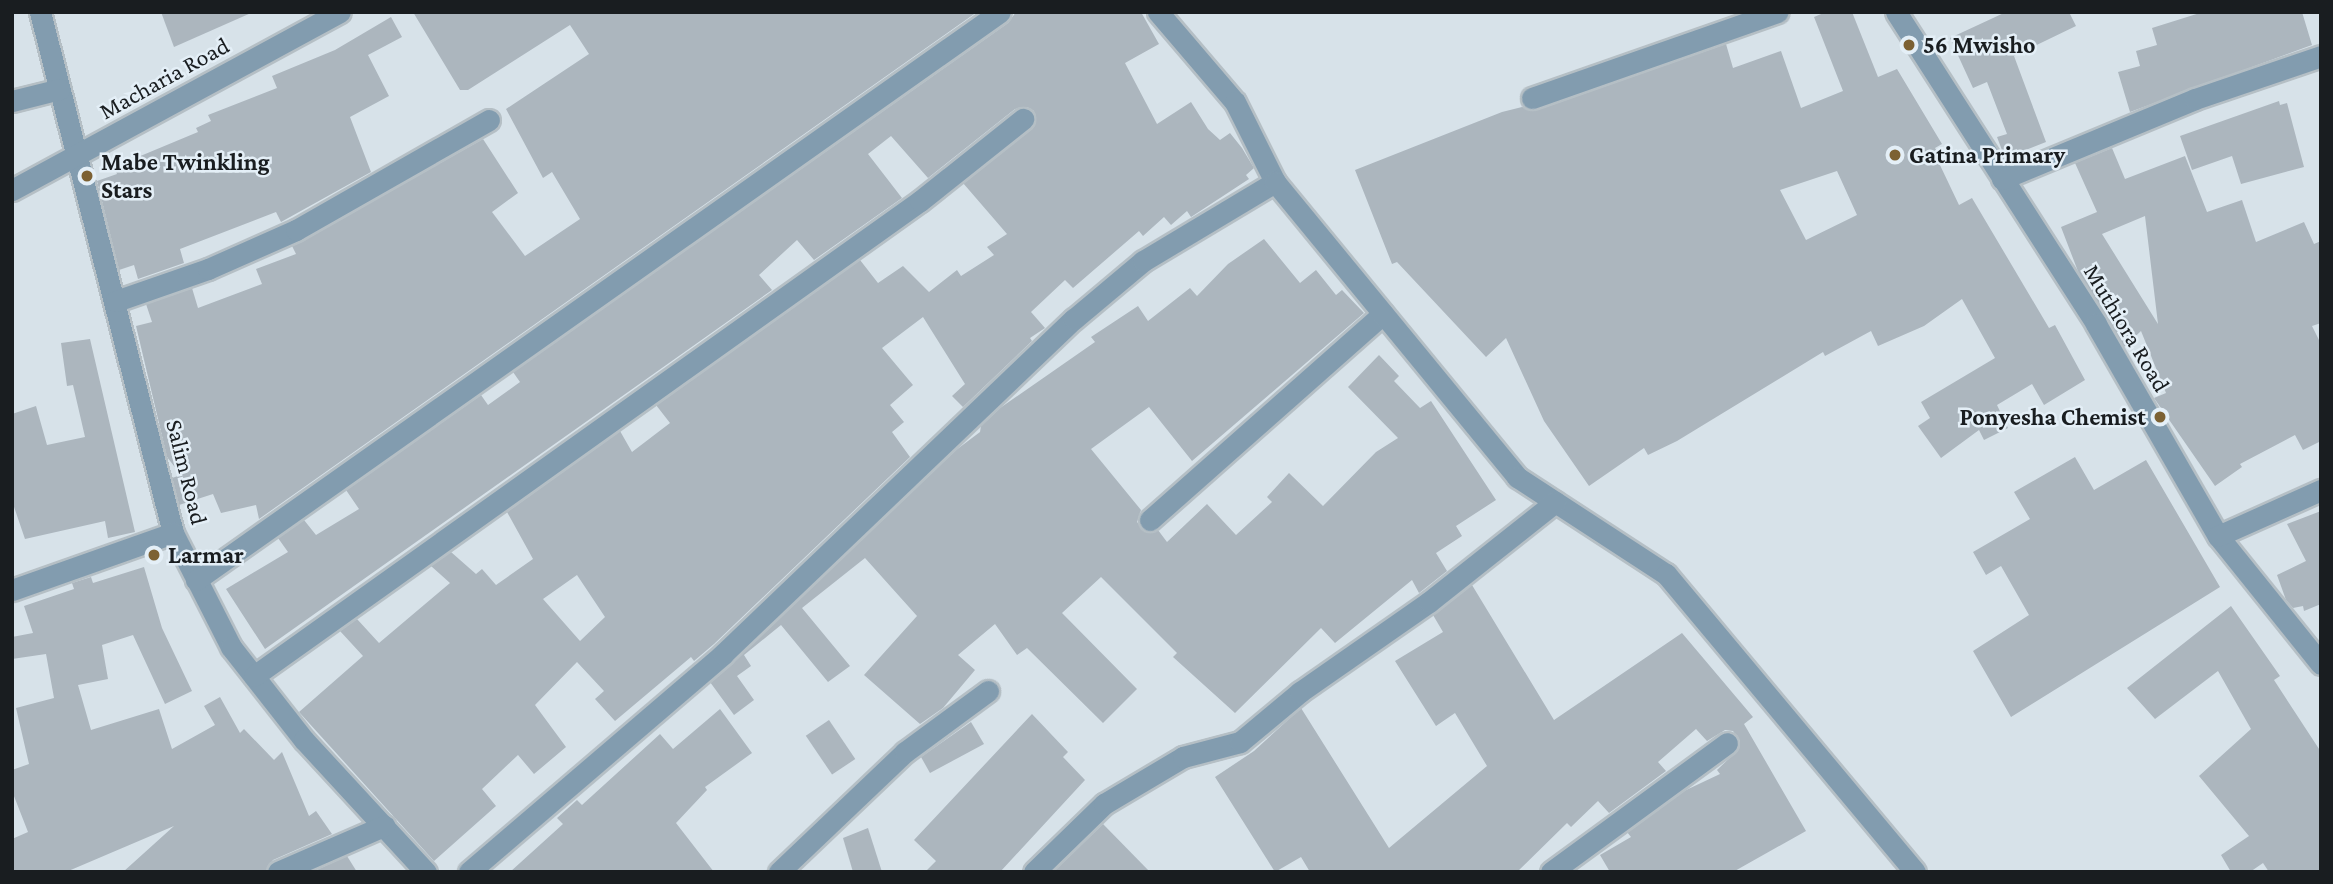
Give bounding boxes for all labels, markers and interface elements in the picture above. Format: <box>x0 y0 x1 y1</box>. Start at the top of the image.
street label: Macharia Road <box>94 31 234 125</box>
place label: 56 Mwisho <box>1923 31 2036 59</box>
marker: 56 Mwisho <box>1901 37 1917 53</box>
place label: Gatina Primary <box>1909 141 2065 169</box>
marker: Gatina Primary <box>1887 147 1903 163</box>
place label: Mabe Twinkling Stars <box>101 148 270 204</box>
marker: Mabe Twinkling Stars <box>79 168 95 184</box>
street label: Muthiora Road <box>2078 259 2176 397</box>
place label: Ponyesha Chemist <box>1960 403 2146 431</box>
marker: Ponyesha Chemist <box>2152 409 2168 425</box>
street label: Salim Road <box>160 416 214 528</box>
place label: Larmar <box>168 541 244 569</box>
marker: Larmar <box>146 547 162 563</box>

